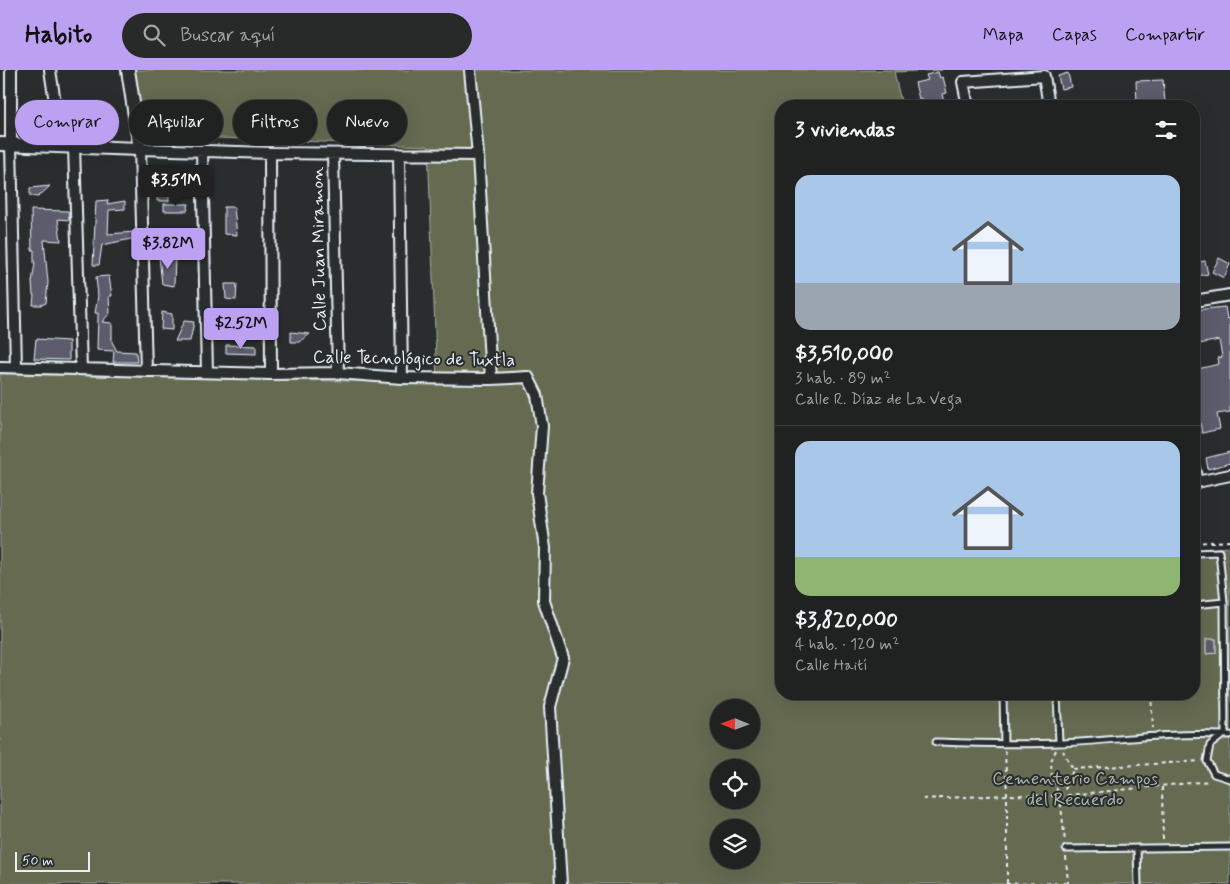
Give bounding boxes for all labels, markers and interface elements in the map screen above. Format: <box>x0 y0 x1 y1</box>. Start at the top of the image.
search box <box>122 13 472 58</box>
text: Habito <box>25 20 92 51</box>
icon: search <box>140 21 168 49</box>
text: Buscar aquí <box>180 23 276 48</box>
text: Mapa <box>983 23 1024 47</box>
text: Capas <box>1052 23 1097 47</box>
text: Compartir <box>1125 23 1205 47</box>
chip: Comprar <box>15 100 119 145</box>
chip: Alquilar <box>129 100 223 145</box>
chip: Filtros <box>233 100 317 145</box>
chip: Nuevo <box>327 100 407 145</box>
text: 3 viviendas <box>795 116 895 144</box>
icon: filters <box>1152 116 1180 144</box>
pin: $3.51M <box>135 164 217 207</box>
street label: Calle Juan Miramon <box>306 166 332 332</box>
text: $3.51M <box>151 170 201 191</box>
icon: home <box>943 208 1033 298</box>
pin: $3.82M <box>127 228 209 270</box>
text: $3.82M <box>142 233 194 254</box>
pin: $2.52M <box>200 308 282 350</box>
text: $2.52M <box>215 313 267 334</box>
text: $3,510,000 <box>795 340 893 368</box>
street label: Calle Tecnológico de Tuxtla <box>313 345 515 373</box>
text: 3 hab. · 89 m² <box>795 368 891 389</box>
text: Calle R. Díaz de La Vega <box>795 389 962 410</box>
icon: home <box>943 473 1033 563</box>
text: $3,820,000 <box>795 606 898 634</box>
text: 4 hab. · 120 m² <box>795 634 899 655</box>
text: Calle Haití <box>795 655 868 676</box>
north arrow <box>710 699 760 749</box>
map controls <box>710 699 760 869</box>
button: locate <box>710 759 760 809</box>
park label: Cementerio Campos del Recuerdo <box>992 767 1158 812</box>
button: layers <box>710 819 760 869</box>
scale bar <box>15 849 90 872</box>
text: 50 m <box>22 852 53 870</box>

